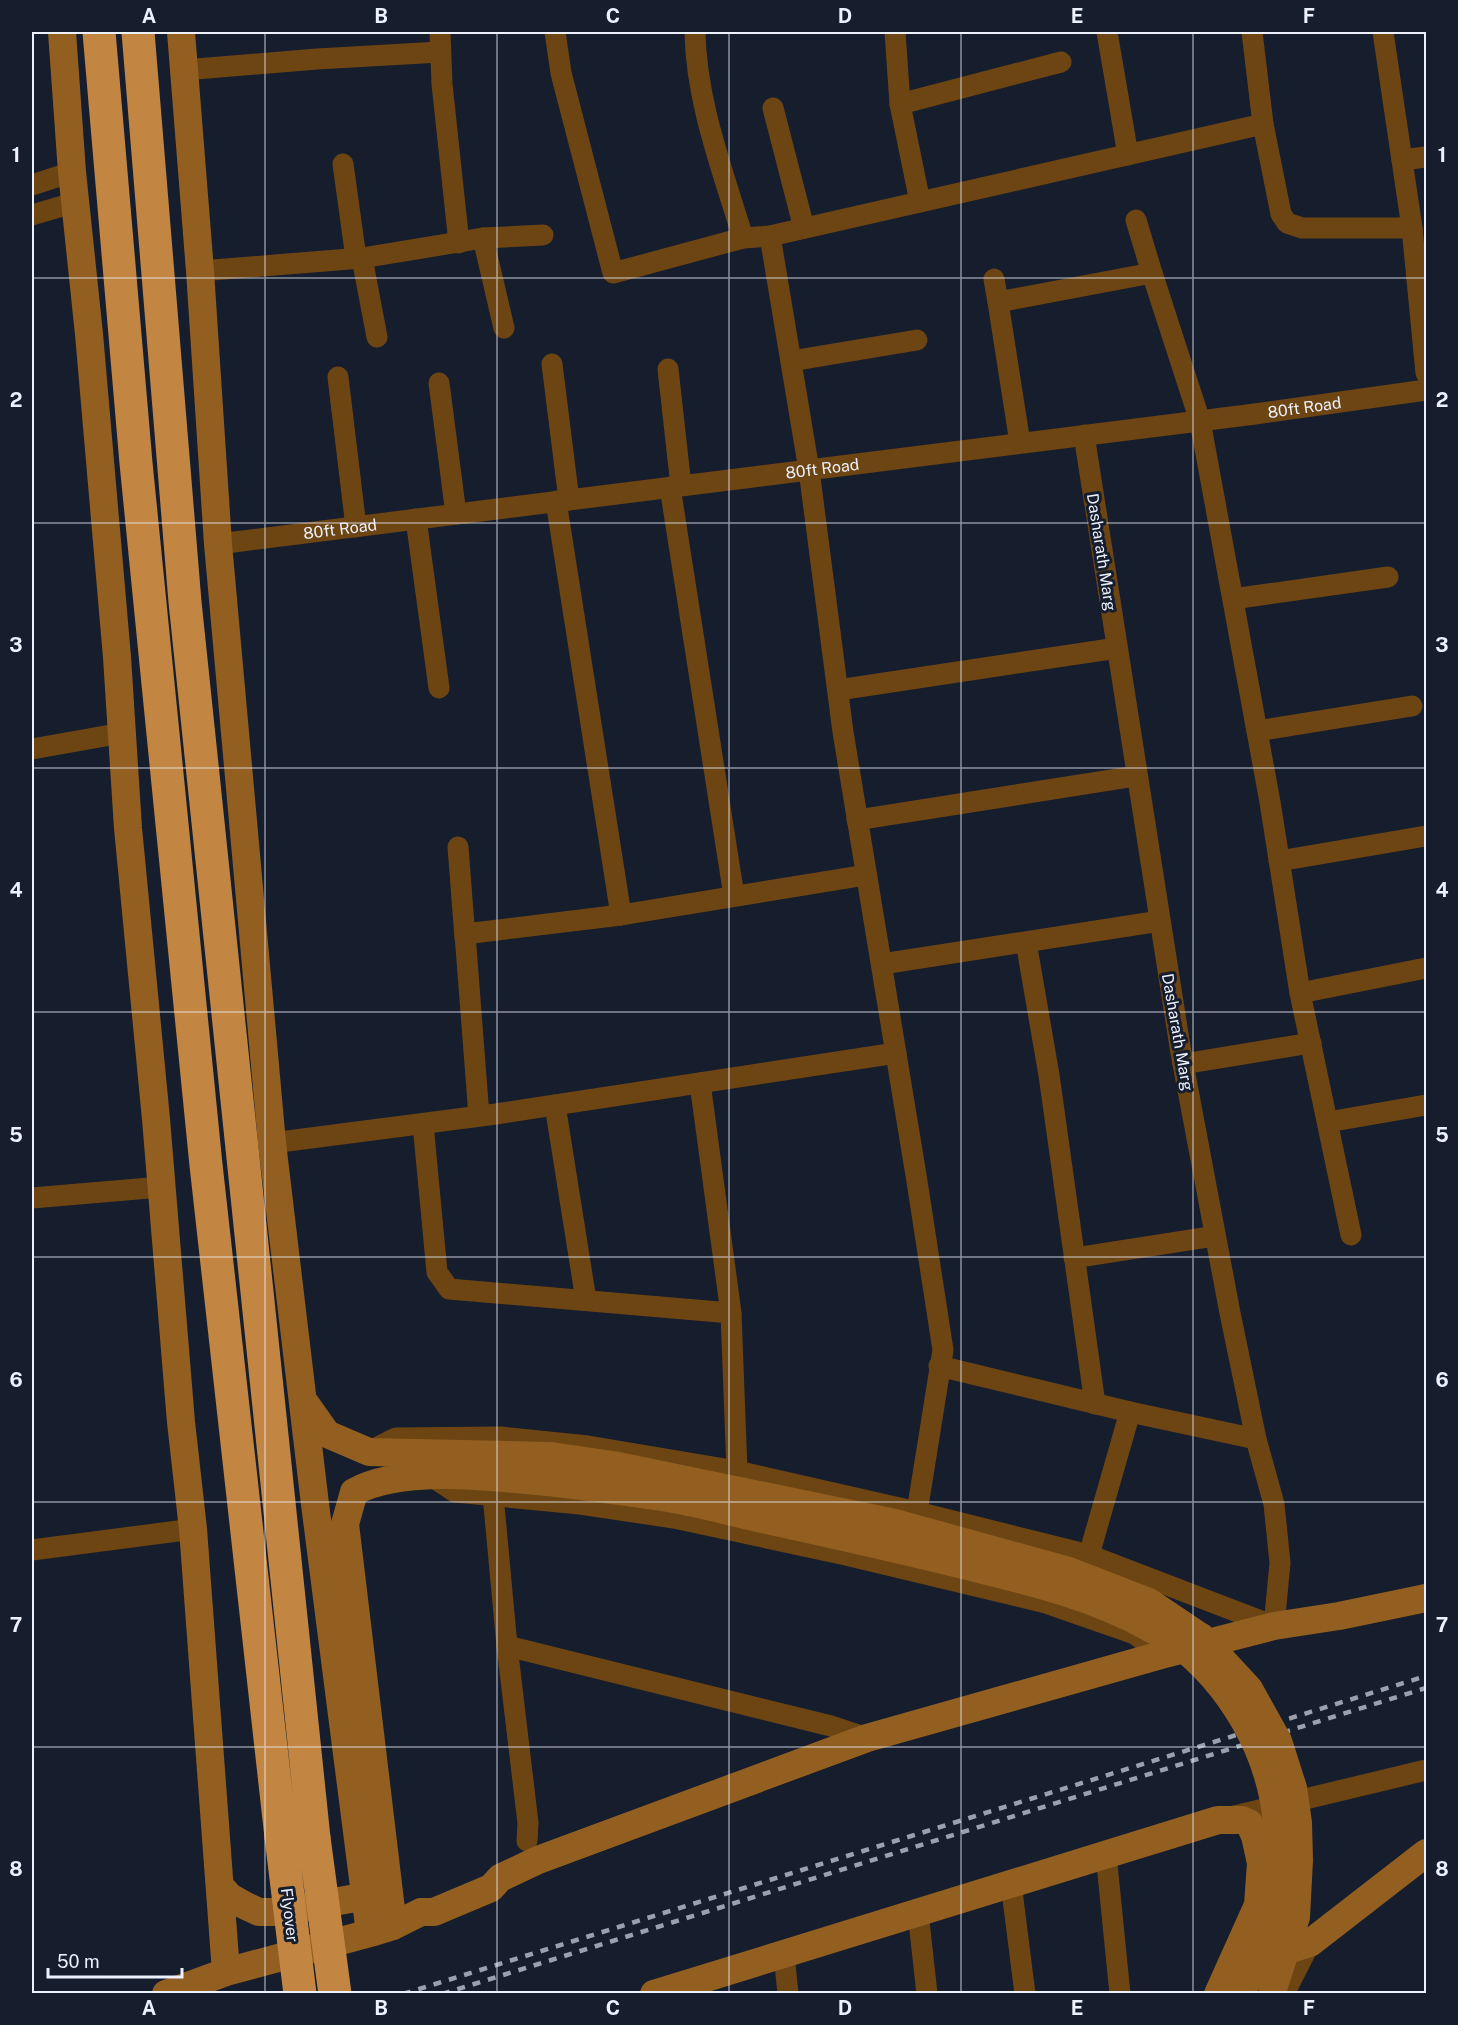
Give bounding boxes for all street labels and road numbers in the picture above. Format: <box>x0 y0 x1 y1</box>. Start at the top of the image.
street label: 80ft Road <box>1267 393 1342 422</box>
street label: 80ft Road <box>784 455 860 483</box>
street label: Dasharath Marg <box>1083 492 1120 612</box>
street label: 80ft Road <box>302 515 378 543</box>
street label: Dasharath Marg <box>1158 972 1197 1092</box>
street label: Flyover <box>277 1887 302 1943</box>

